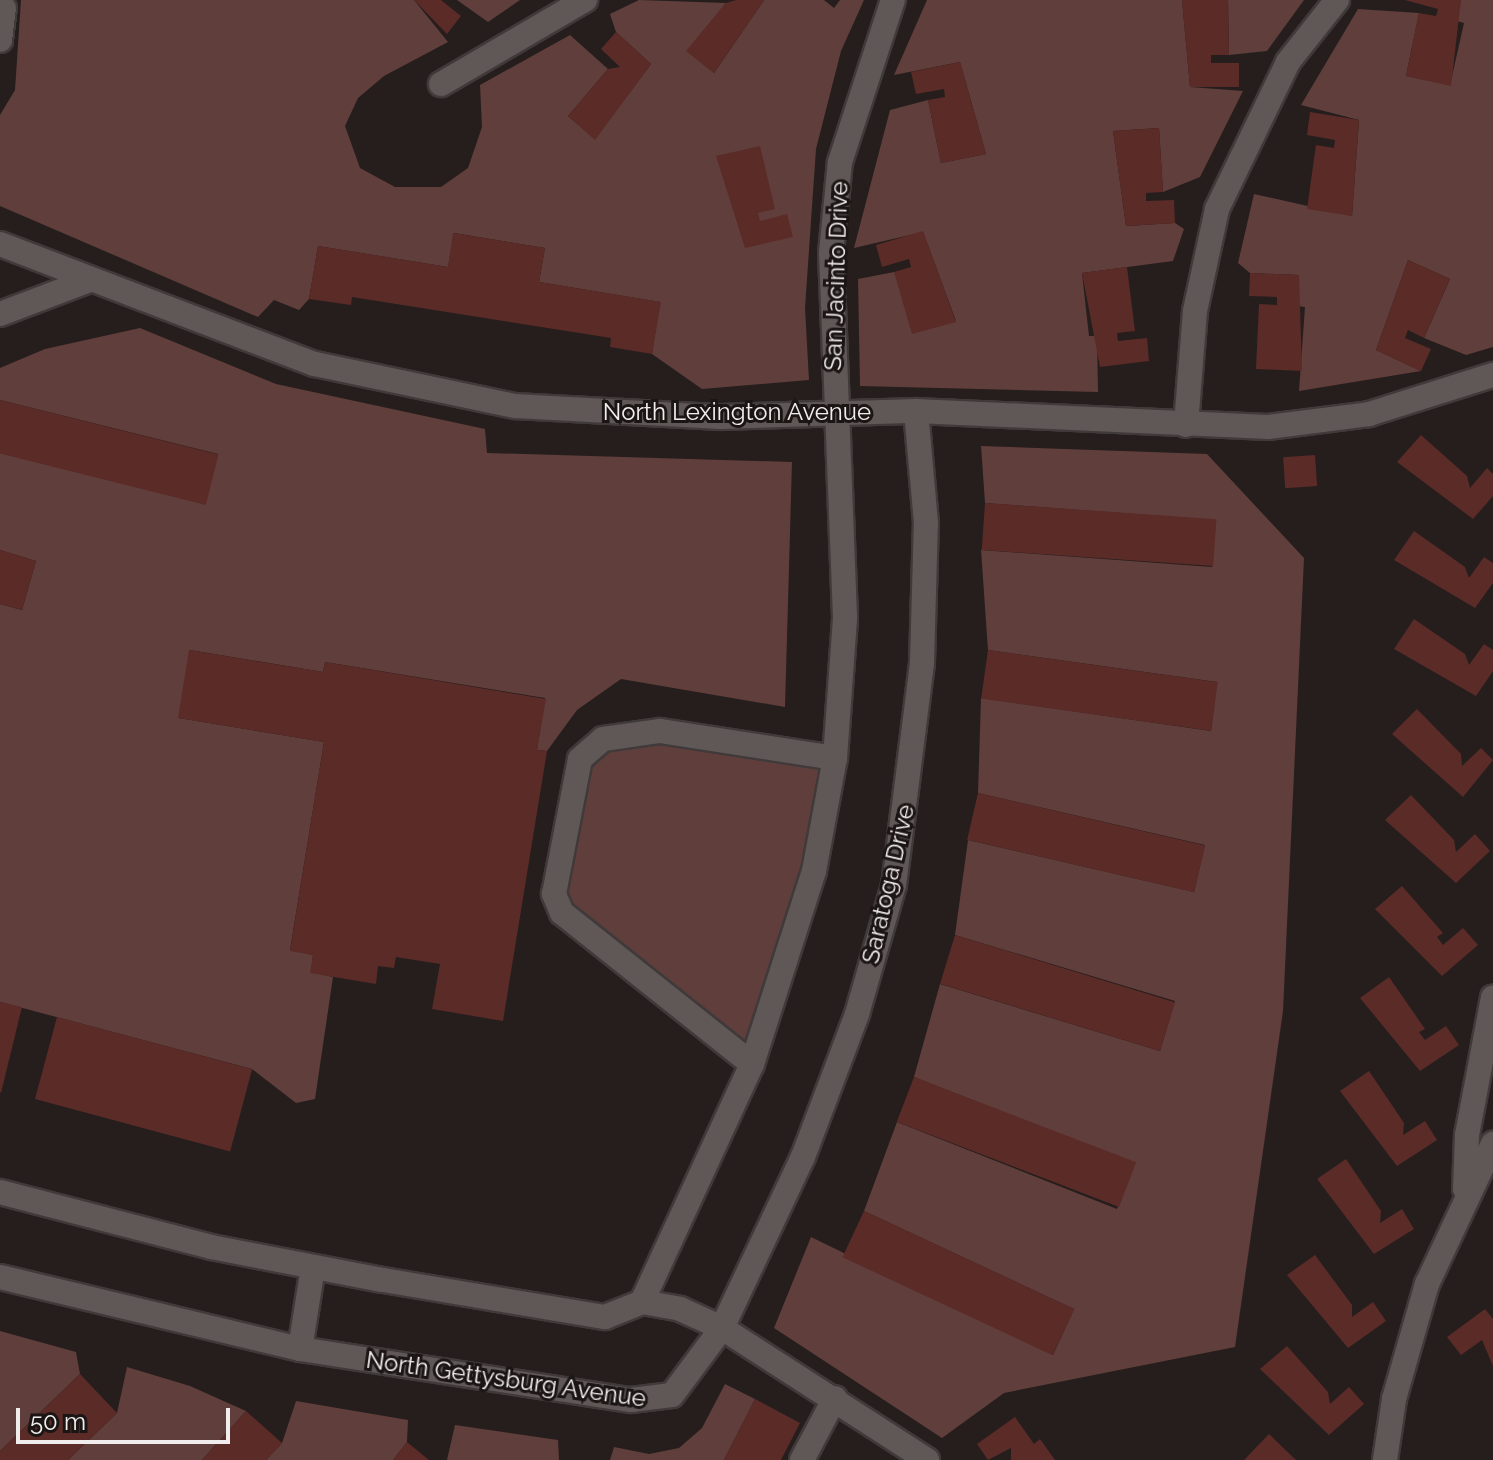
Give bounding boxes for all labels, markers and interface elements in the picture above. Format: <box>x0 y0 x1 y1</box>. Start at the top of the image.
street label: San Jacinto Drive <box>818 181 854 371</box>
street label: North Lexington Avenue <box>602 398 872 426</box>
street label: Saratoga Drive <box>856 802 920 966</box>
street label: North Gettysburg Avenue <box>364 1345 648 1413</box>
scale bar <box>20 1392 234 1442</box>
text: 50 m <box>30 1407 86 1436</box>

